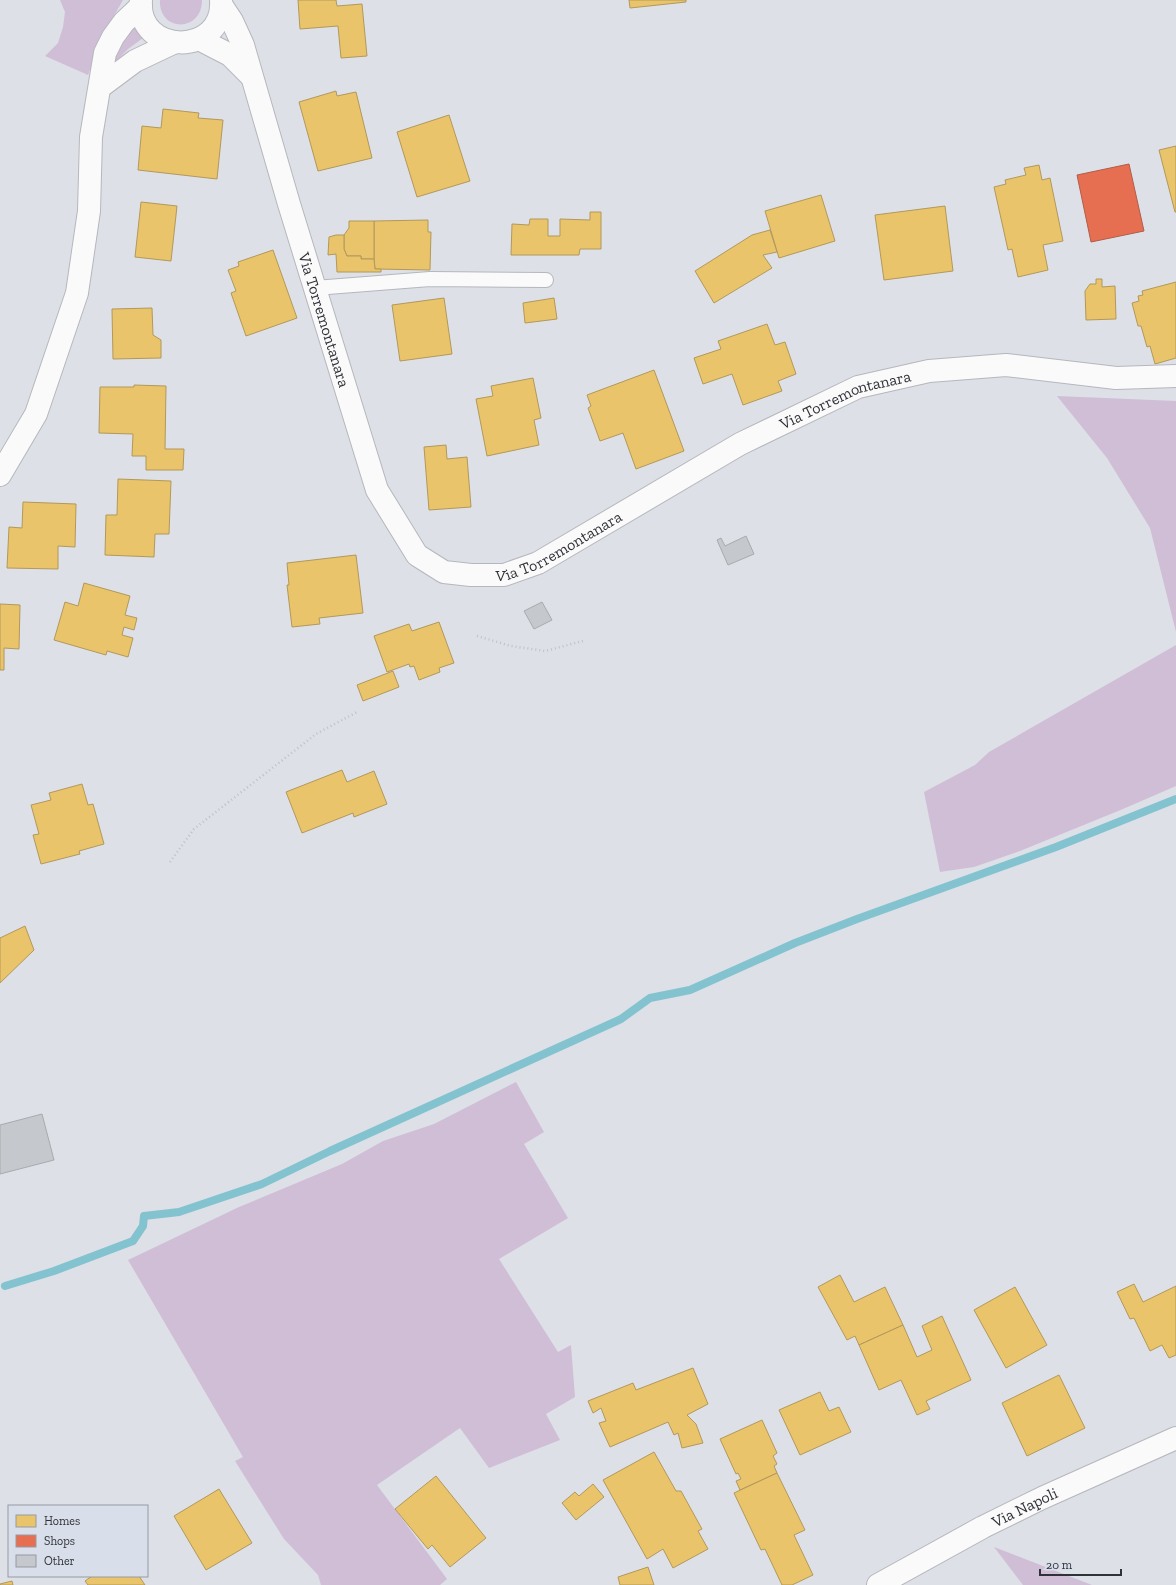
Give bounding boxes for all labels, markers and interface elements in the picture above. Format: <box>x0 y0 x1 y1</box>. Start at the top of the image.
street label: Via Torremontanara <box>294 249 354 390</box>
street label: Via Torremontanara <box>776 366 913 434</box>
street label: Via Torremontanara <box>494 507 625 585</box>
street label: Via Napoli <box>988 1483 1061 1532</box>
legend <box>8 1505 148 1577</box>
text: Homes <box>44 1514 80 1528</box>
text: Shops <box>44 1534 75 1548</box>
scale bar <box>1040 1551 1121 1577</box>
text: Other <box>44 1554 75 1568</box>
text: 20 m <box>1046 1558 1073 1572</box>

